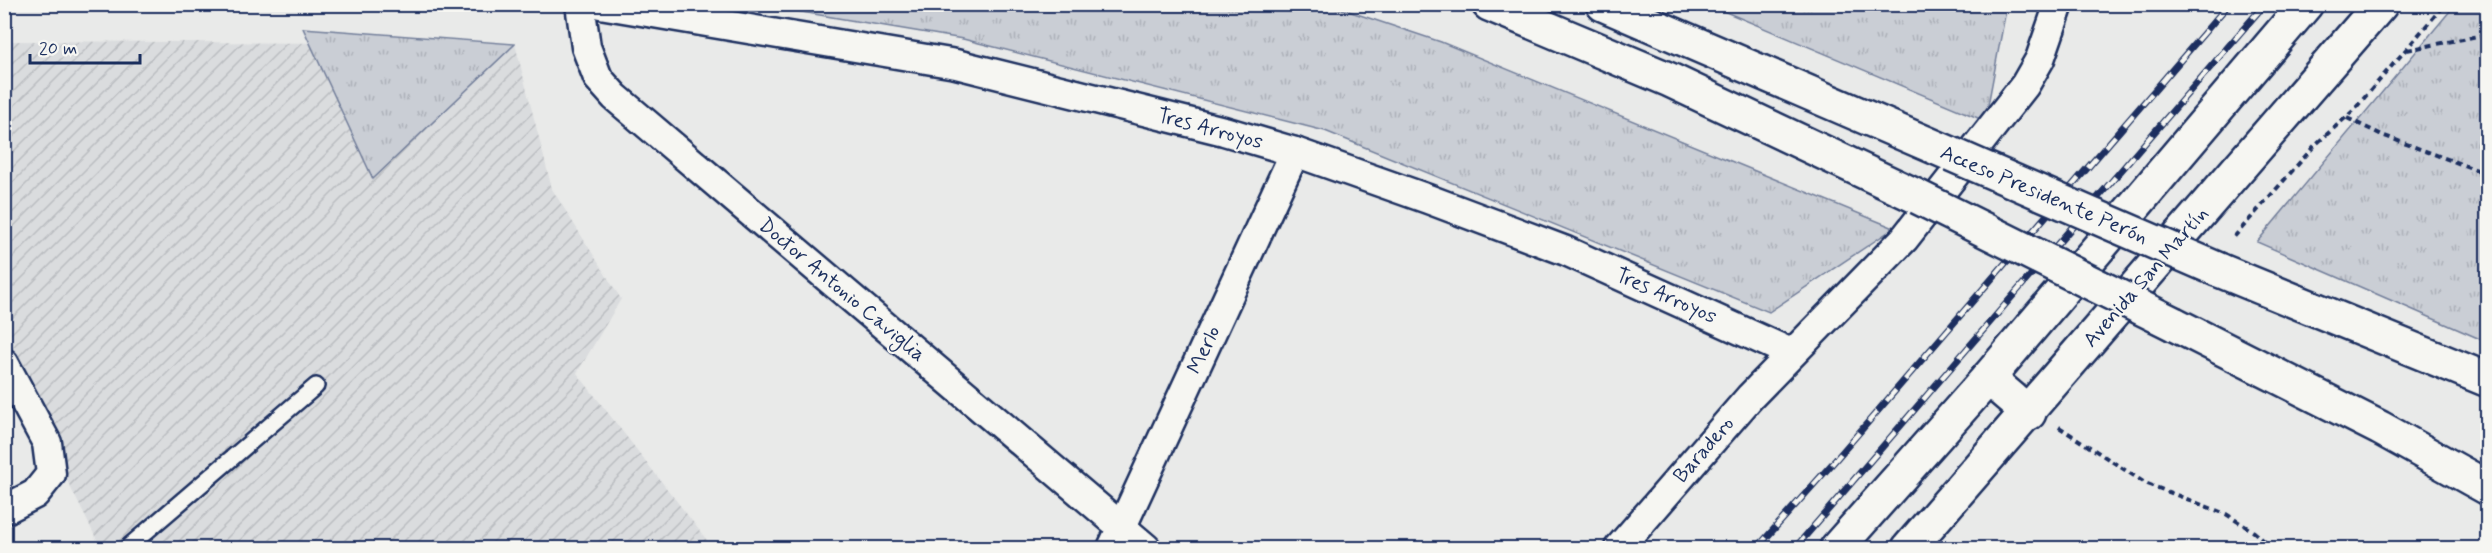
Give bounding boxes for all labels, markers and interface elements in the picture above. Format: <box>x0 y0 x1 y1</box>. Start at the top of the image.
scale bar <box>30 27 140 65</box>
text: 20 m <box>39 37 77 61</box>
street label: Tres Arroyos <box>1154 101 1266 157</box>
street label: Acceso Presidente Perón <box>1936 139 2152 251</box>
street label: Avenida San Martín <box>2077 201 2215 353</box>
street label: Doctor Antonio Caviglia <box>752 212 932 369</box>
street label: Tres Arroyos <box>1611 261 1721 331</box>
street label: Merlo <box>1181 321 1227 379</box>
street label: Baradero <box>1667 411 1741 489</box>

